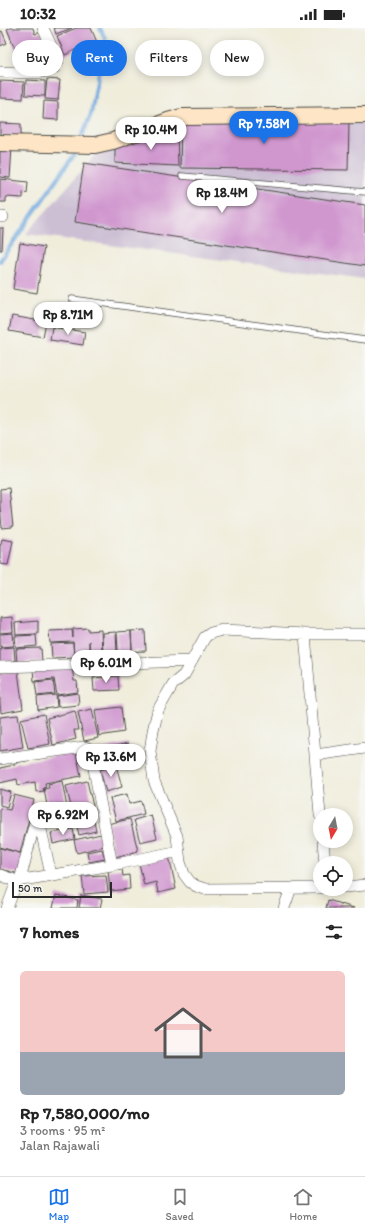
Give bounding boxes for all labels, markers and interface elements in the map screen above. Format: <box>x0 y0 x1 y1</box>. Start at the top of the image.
text: 10:32 <box>20 5 56 23</box>
chip: Buy <box>12 40 63 76</box>
chip: Rent <box>71 40 127 76</box>
chip: Filters <box>135 40 202 76</box>
chip: New <box>210 40 264 76</box>
pin: Rp 7.58M <box>223 111 305 145</box>
text: Rp 7.58M <box>238 116 290 131</box>
pin: Rp 10.4M <box>110 117 192 151</box>
text: Rp 10.4M <box>125 122 177 137</box>
pin: Rp 18.4M <box>181 180 263 214</box>
text: Rp 18.4M <box>196 185 248 200</box>
pin: Rp 8.71M <box>27 302 109 336</box>
text: Rp 8.71M <box>43 307 93 322</box>
pin: Rp 6.01M <box>65 650 147 684</box>
text: Rp 6.01M <box>80 655 132 670</box>
pin: Rp 13.6M <box>70 744 152 778</box>
text: Rp 13.6M <box>85 749 137 764</box>
pin: Rp 6.92M <box>22 802 104 836</box>
text: Rp 6.92M <box>37 807 89 822</box>
north arrow <box>313 808 353 848</box>
map controls <box>313 808 353 896</box>
button: locate <box>313 856 353 896</box>
scale bar <box>12 880 112 899</box>
text: 50 m <box>18 882 42 895</box>
icon: filters <box>323 921 345 943</box>
text: 7 homes <box>20 922 80 942</box>
icon: home <box>147 997 219 1069</box>
text: Rp 7,580,000/mo <box>20 1103 150 1123</box>
text: 3 rooms · 95 m² <box>20 1123 105 1138</box>
text: Jalan Rajawali <box>20 1138 100 1153</box>
tab: Map <box>48 1186 70 1223</box>
tab: Saved <box>166 1186 194 1223</box>
tab: Home <box>289 1186 317 1223</box>

